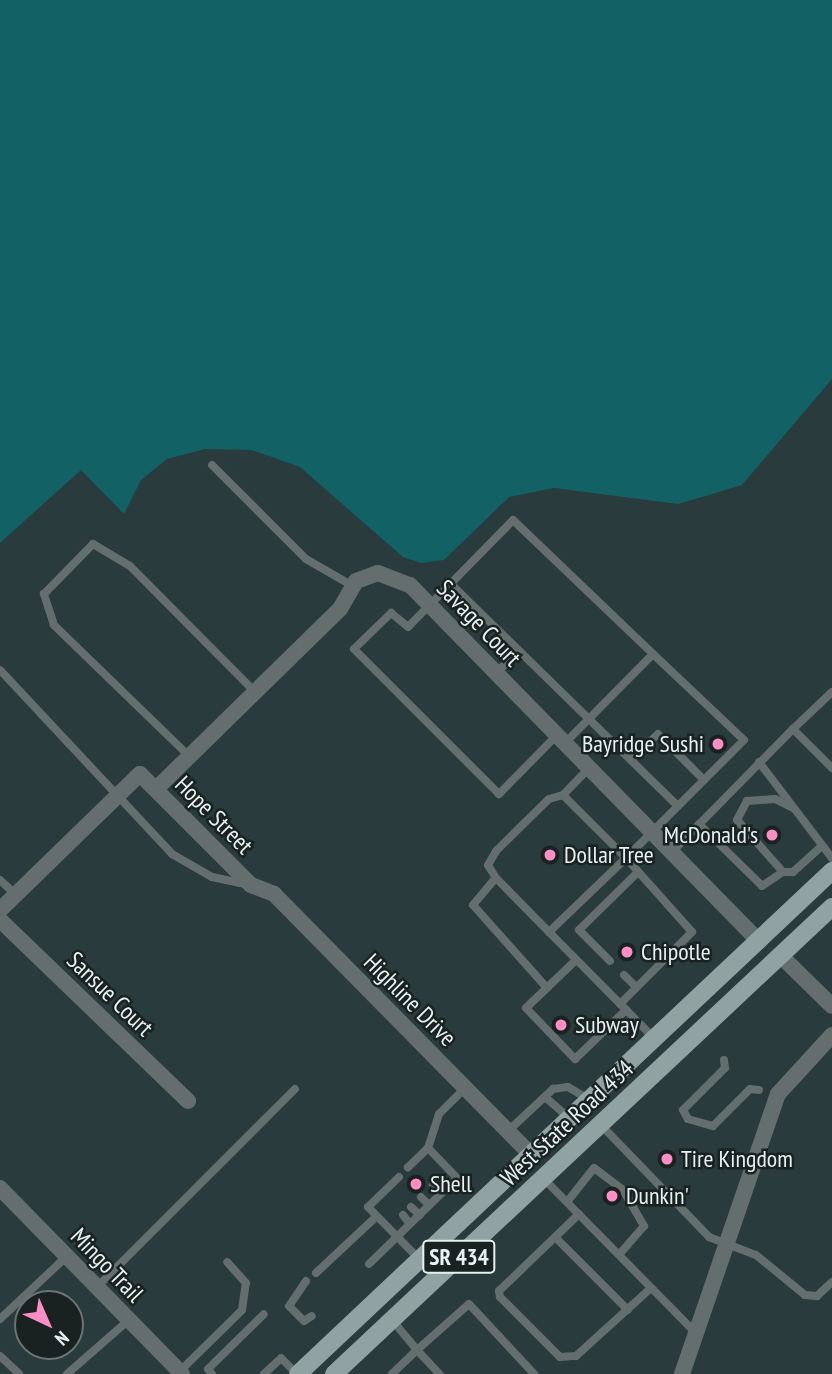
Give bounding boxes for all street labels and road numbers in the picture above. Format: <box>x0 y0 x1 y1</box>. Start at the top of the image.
street label: Savage Court <box>431 574 527 672</box>
street label: Hope Street <box>169 770 259 860</box>
street label: Sansue Court <box>61 946 159 1042</box>
street label: Highline Drive <box>358 948 462 1052</box>
street label: West State Road 434 <box>495 1054 639 1192</box>
street label: Mingo Trail <box>65 1222 149 1308</box>
road number: SR 434 <box>422 1238 496 1276</box>

